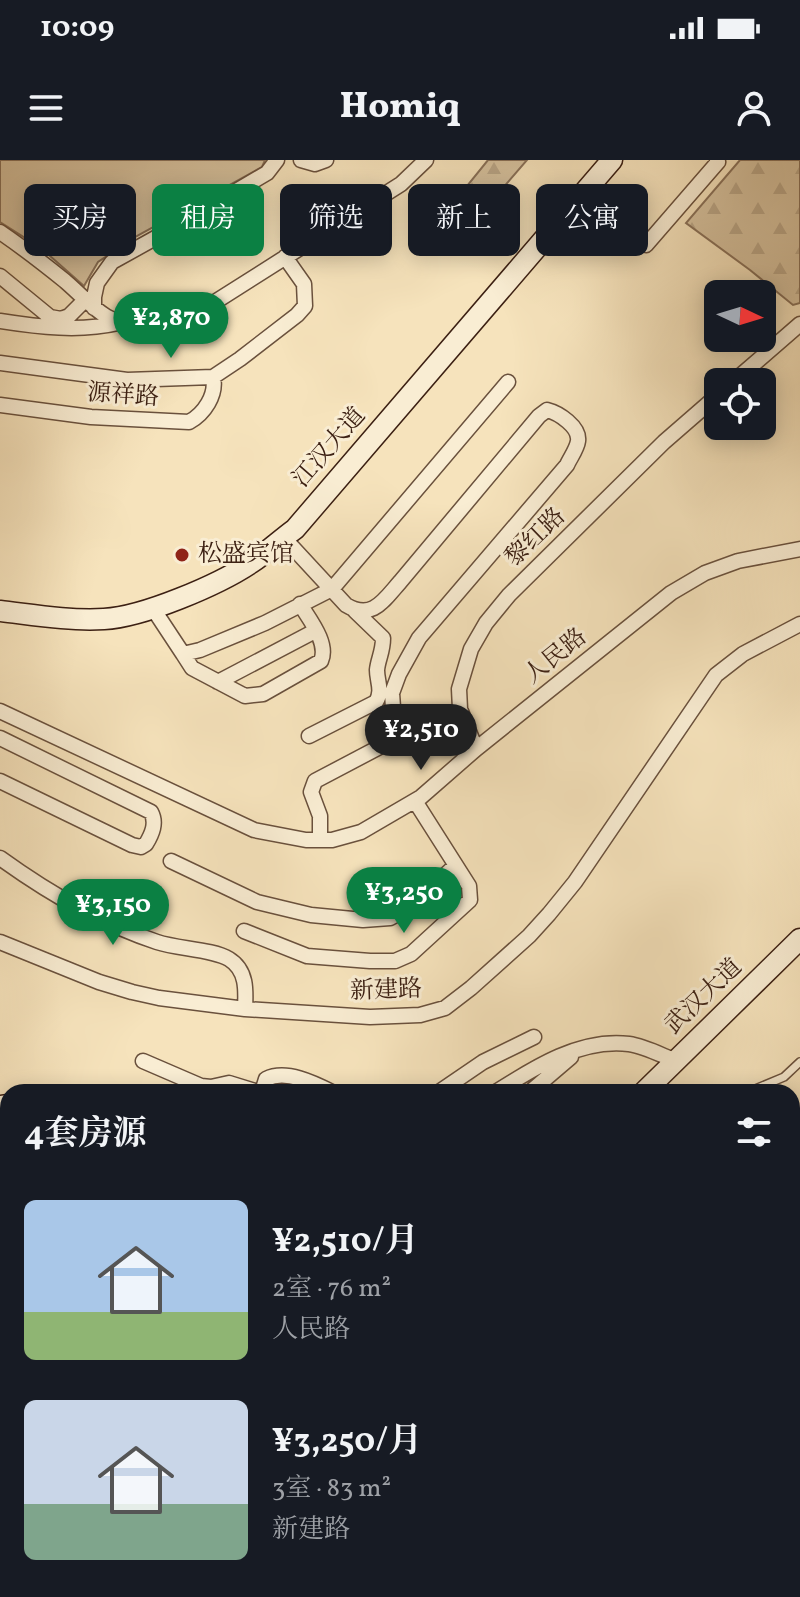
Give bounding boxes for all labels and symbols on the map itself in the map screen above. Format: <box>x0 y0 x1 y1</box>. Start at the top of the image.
north arrow <box>704 280 776 352</box>
pin: ¥2,870 <box>106 292 236 360</box>
street label: 源祥路 <box>86 377 160 415</box>
street label: 江汉大道 <box>286 401 374 495</box>
street label: 黎红路 <box>498 501 574 575</box>
place label: 松盛宾馆 <box>198 538 294 572</box>
marker: 松盛宾馆 <box>173 546 191 564</box>
street label: 人民路 <box>517 621 595 693</box>
pin: ¥2,510 <box>356 704 486 772</box>
pin: ¥3,250 <box>339 867 469 935</box>
pin: ¥3,150 <box>48 879 178 947</box>
street label: 武汉大道 <box>658 951 750 1043</box>
street label: 新建路 <box>349 973 423 1009</box>

